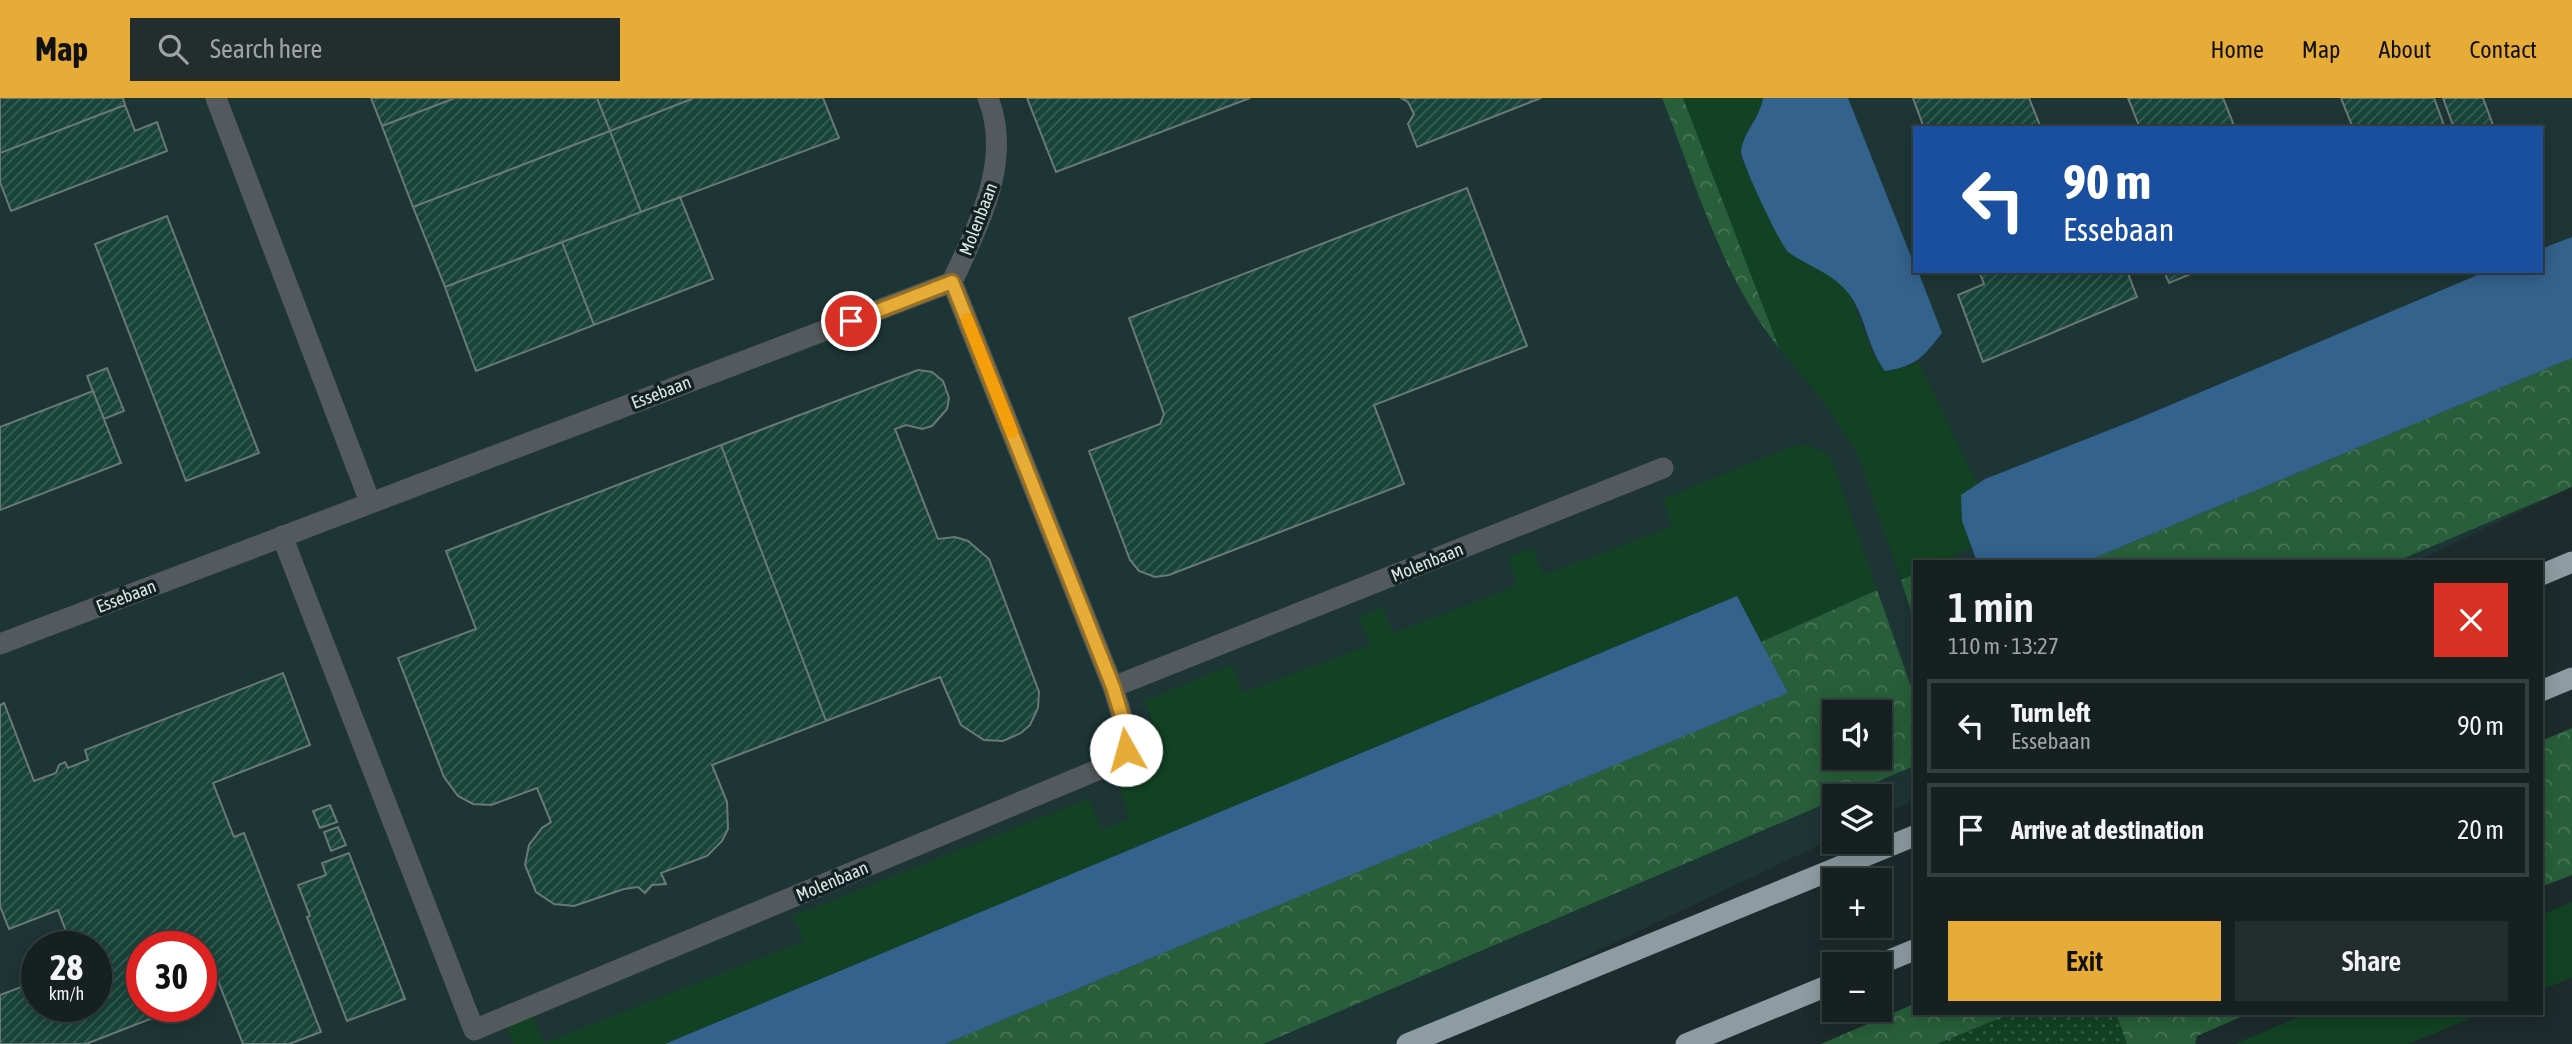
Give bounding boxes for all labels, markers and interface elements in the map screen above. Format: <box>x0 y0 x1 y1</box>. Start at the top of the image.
search box <box>130 18 620 81</box>
text: Map <box>35 30 88 68</box>
icon: search <box>154 30 192 68</box>
text: Search here <box>210 34 322 64</box>
text: Home <box>2210 36 2264 63</box>
text: Map <box>2302 36 2340 63</box>
text: About <box>2378 36 2431 63</box>
text: Contact <box>2469 36 2537 63</box>
text: 90 m <box>2063 153 2151 209</box>
icon: left <box>1948 154 2039 245</box>
street label: Molenbaan <box>955 180 1001 258</box>
text: Essebaan <box>2063 211 2174 248</box>
pin <box>821 291 881 351</box>
icon: arrive <box>832 302 870 340</box>
street label: Essebaan <box>628 371 694 413</box>
street label: Molenbaan <box>1388 538 1466 586</box>
street label: Essebaan <box>93 575 159 617</box>
text: 1 min <box>1948 583 2034 631</box>
button: close <box>2434 583 2508 657</box>
text: 110 m · 13:27 <box>1948 633 2059 659</box>
text: Turn left <box>2011 698 2091 728</box>
map controls <box>1822 700 1892 1022</box>
button: sound <box>1822 700 1892 770</box>
icon: left <box>1952 707 1990 745</box>
text: 90 m <box>2457 711 2504 741</box>
position arrow <box>1089 713 1163 787</box>
text: Essebaan <box>2011 728 2091 754</box>
button: layers <box>1822 784 1892 854</box>
icon: arrive <box>1952 811 1990 849</box>
text: Arrive at destination <box>2011 815 2204 845</box>
text: 20 m <box>2457 815 2504 845</box>
street label: Molenbaan <box>793 856 871 906</box>
button: + <box>1822 868 1892 938</box>
button: Exit <box>1948 921 2221 1001</box>
button: Share <box>2235 921 2508 1001</box>
speed limit sign: 30 <box>126 931 217 1022</box>
text: 28 <box>50 947 83 987</box>
button: − <box>1822 952 1892 1022</box>
text: km/h <box>49 983 84 1004</box>

